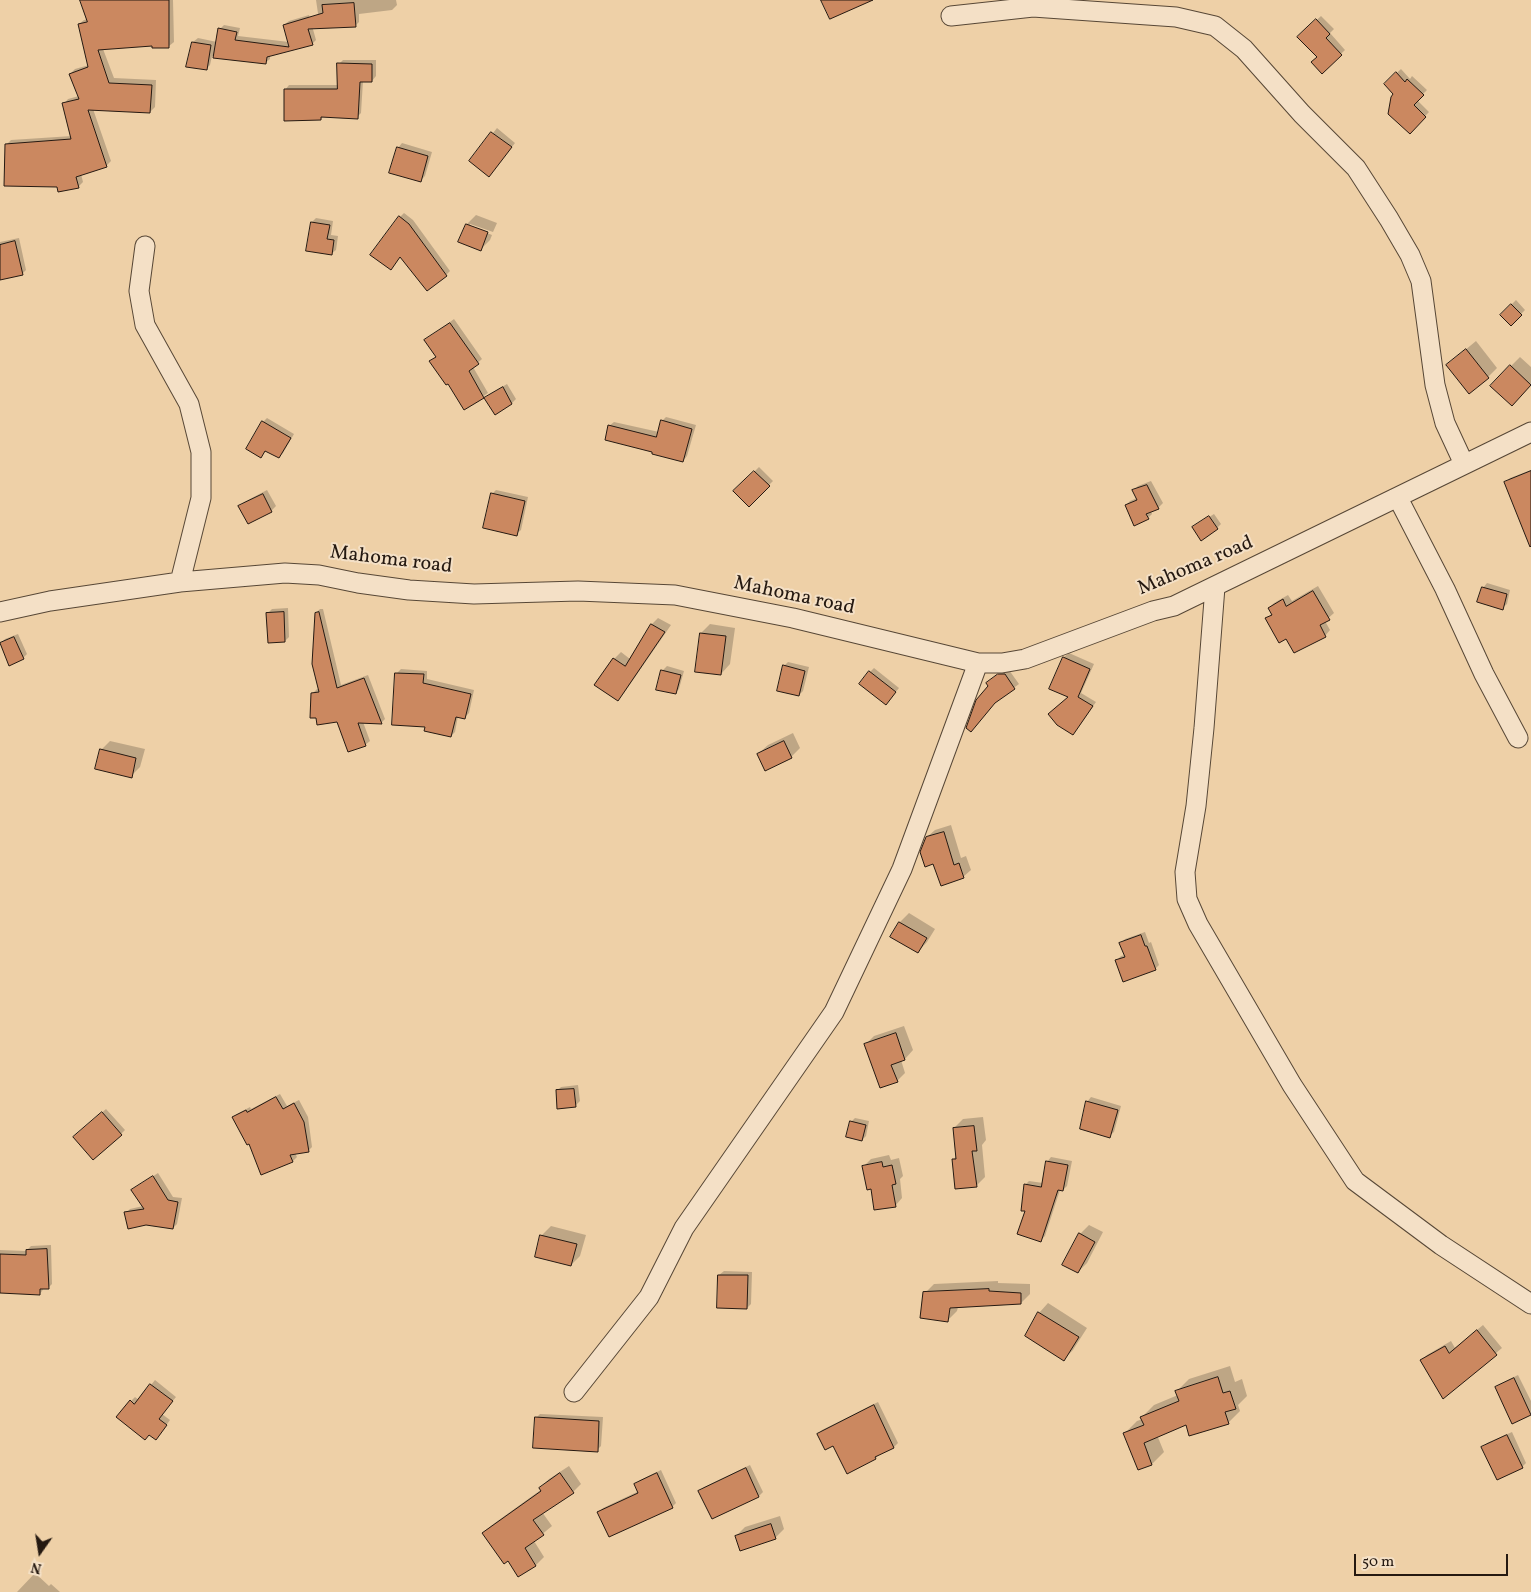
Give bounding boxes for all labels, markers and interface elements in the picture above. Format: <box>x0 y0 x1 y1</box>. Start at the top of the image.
street label: Mahoma road <box>1135 532 1257 602</box>
street label: Mahoma road <box>328 542 454 580</box>
street label: Mahoma road <box>731 572 857 622</box>
north arrow <box>15 1527 65 1577</box>
scale bar <box>1356 1544 1510 1576</box>
text: 50 m <box>1362 1552 1394 1573</box>
text: N <box>29 1557 44 1578</box>

